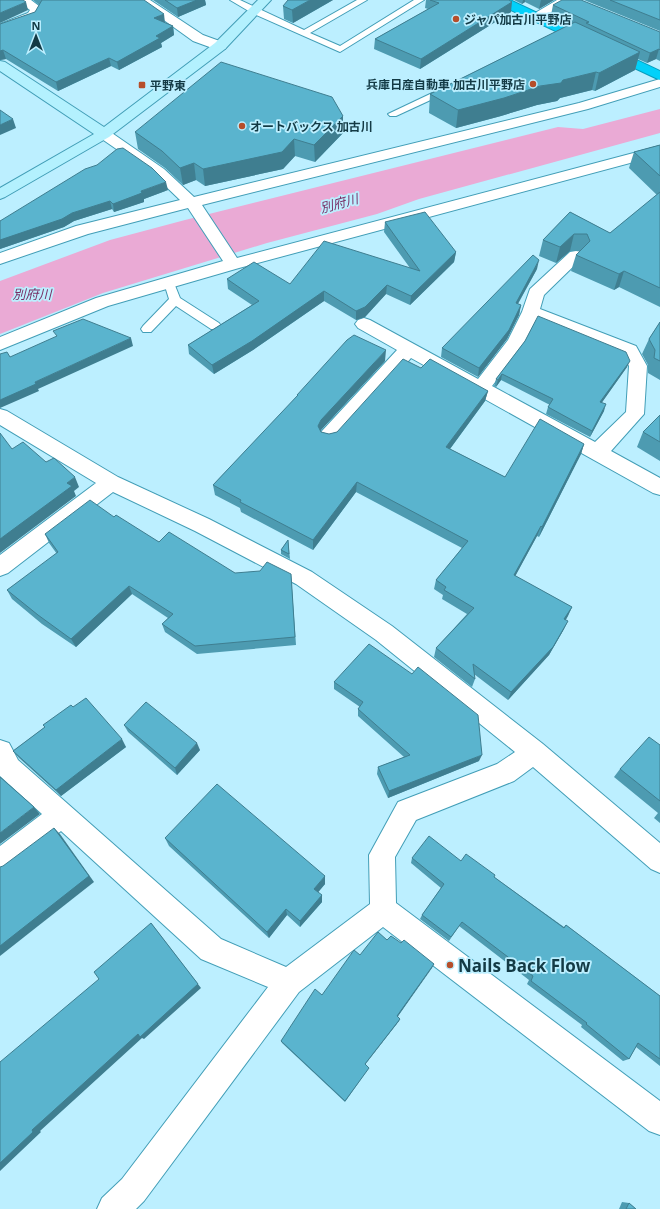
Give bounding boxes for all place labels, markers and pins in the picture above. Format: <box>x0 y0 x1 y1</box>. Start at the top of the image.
place label: ジャパ加古川平野店 <box>464 11 571 28</box>
marker: ジャパ加古川平野店 <box>451 14 461 24</box>
place label: 兵庫日産自動車 加古川平野店 <box>366 76 525 93</box>
place label: 平野東 <box>150 77 186 94</box>
marker: 兵庫日産自動車 加古川平野店 <box>528 79 538 89</box>
marker: 平野東 <box>137 80 147 90</box>
place label: オートバックス 加古川 <box>250 118 373 135</box>
marker: オートバックス 加古川 <box>237 121 247 131</box>
place label: Nails Back Flow <box>458 954 591 977</box>
marker: Nails Back Flow <box>445 960 455 970</box>

